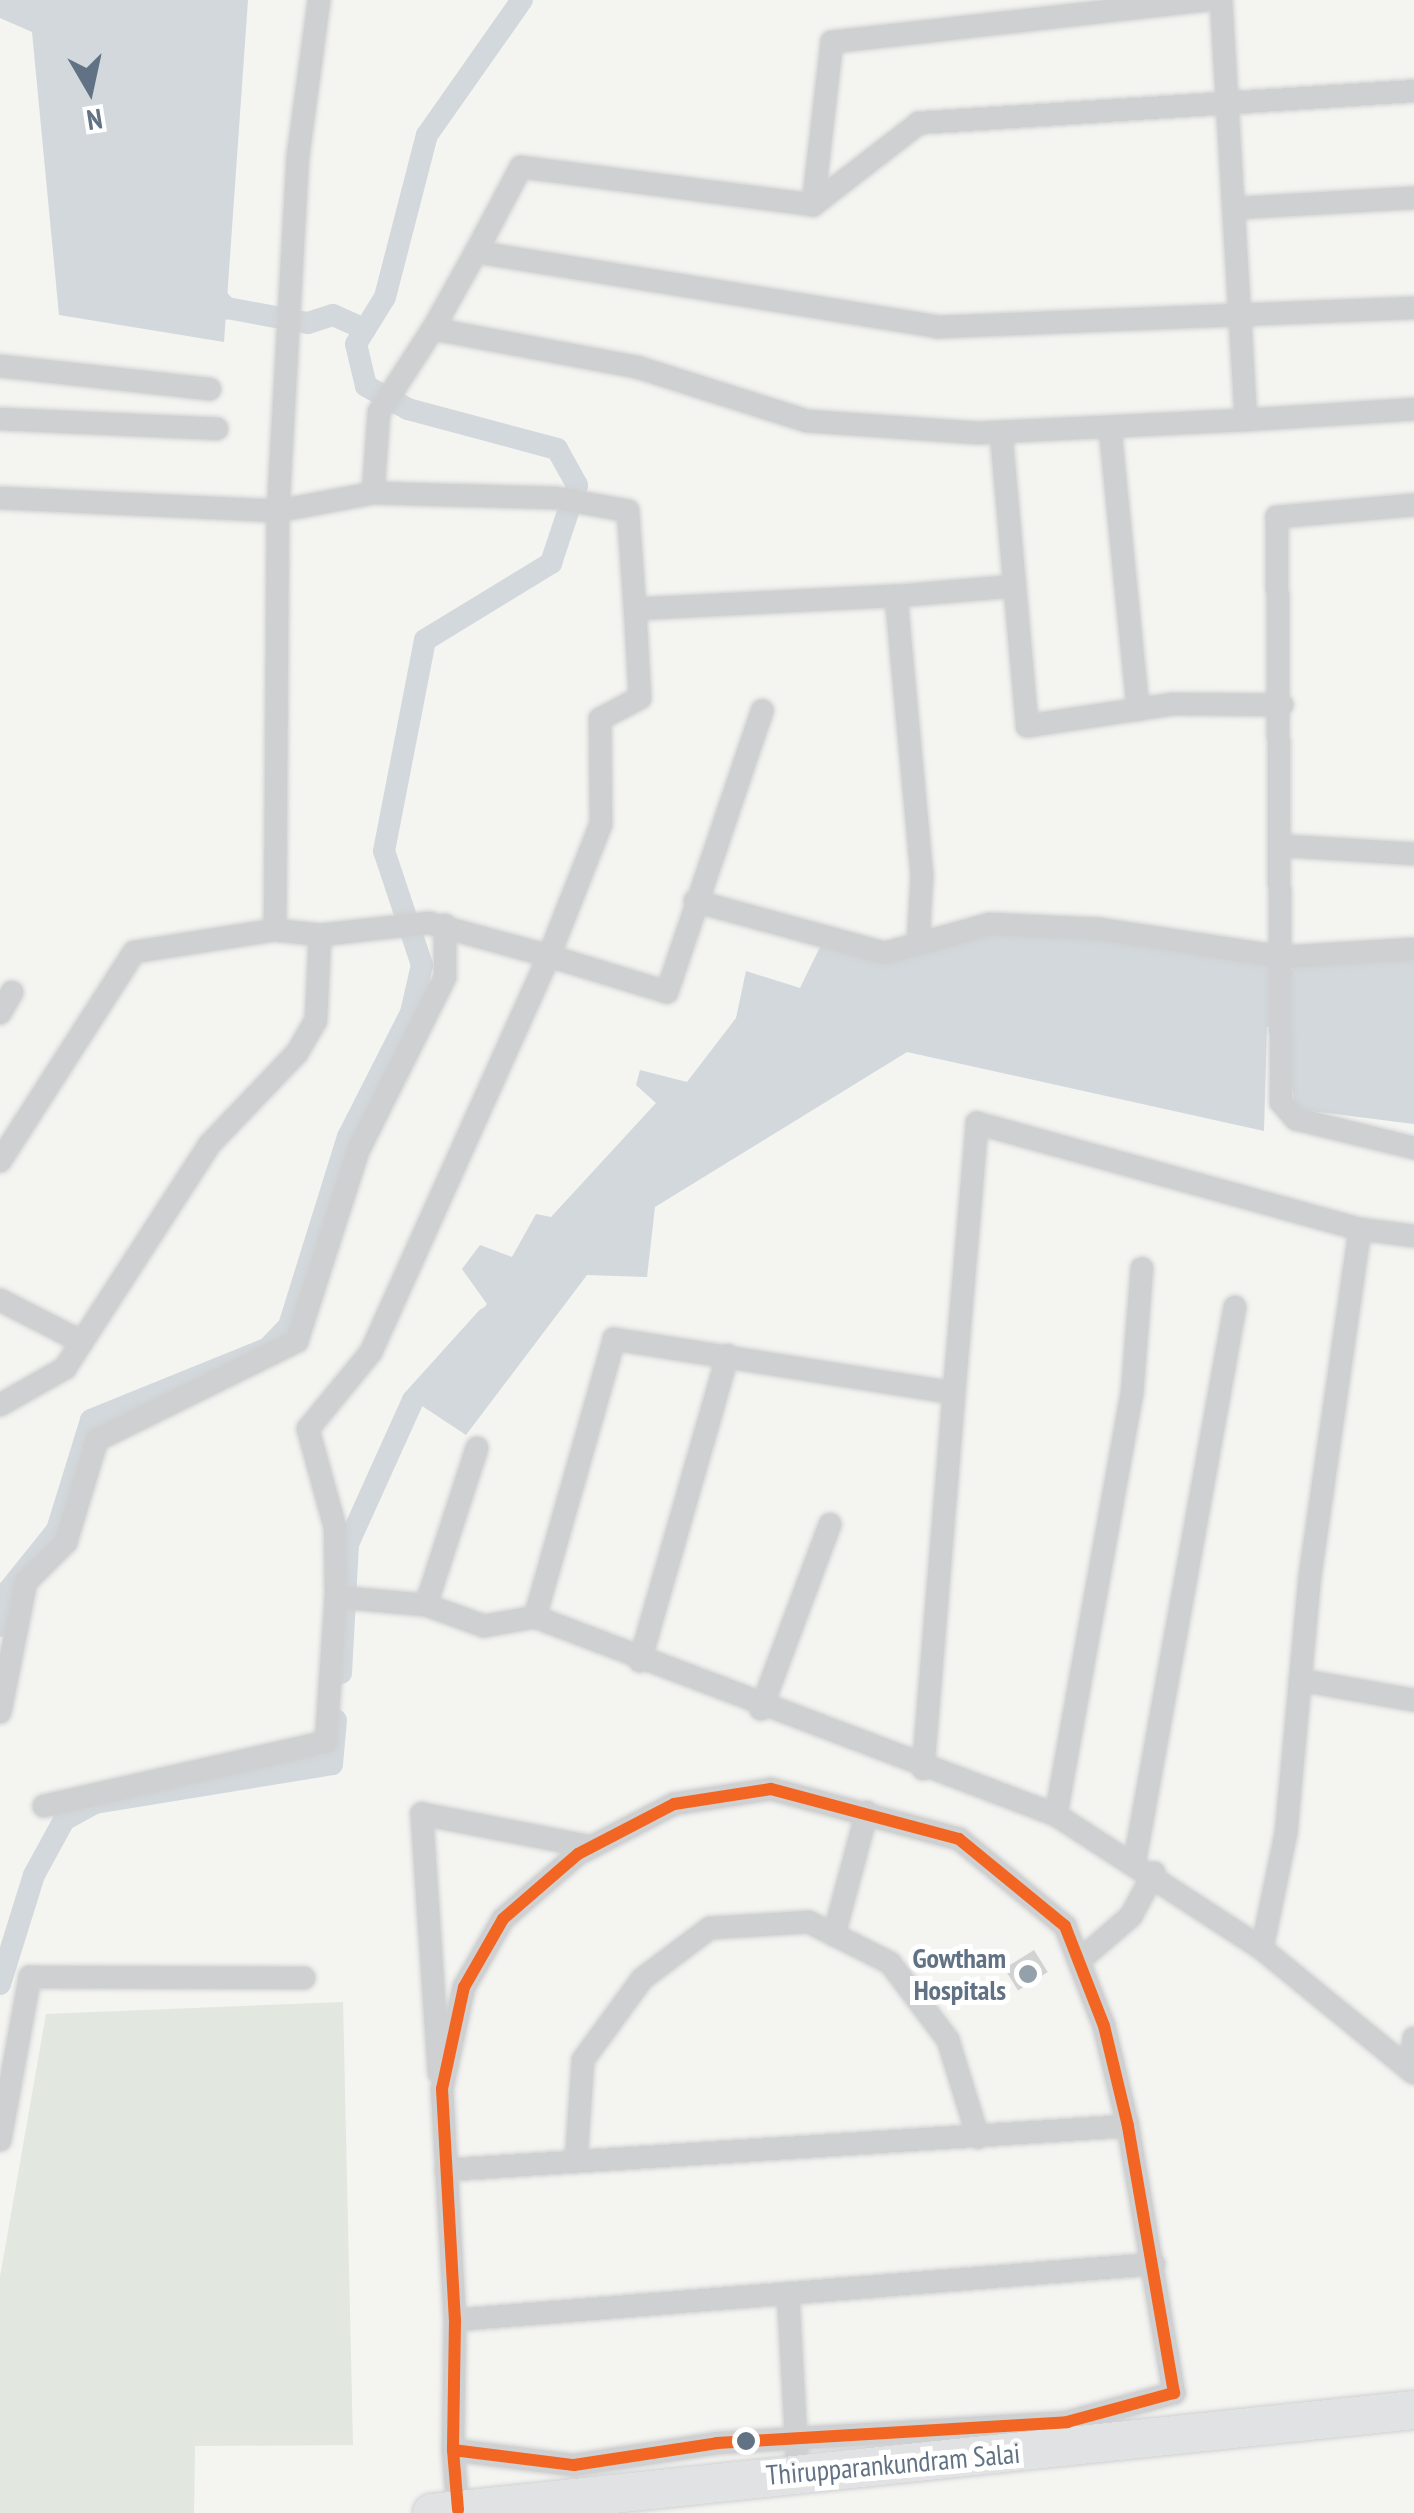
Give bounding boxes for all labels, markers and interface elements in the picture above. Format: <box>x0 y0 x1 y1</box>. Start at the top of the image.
north arrow <box>40 40 140 140</box>
text: N <box>84 101 105 140</box>
place label: Gowtham Hospitals <box>912 1941 1006 2007</box>
marker: Gowtham Hospitals <box>1015 1961 1041 1987</box>
unlabelled marker <box>736 2431 756 2451</box>
street label: Thirupparankundram Salai <box>765 2436 1021 2492</box>

